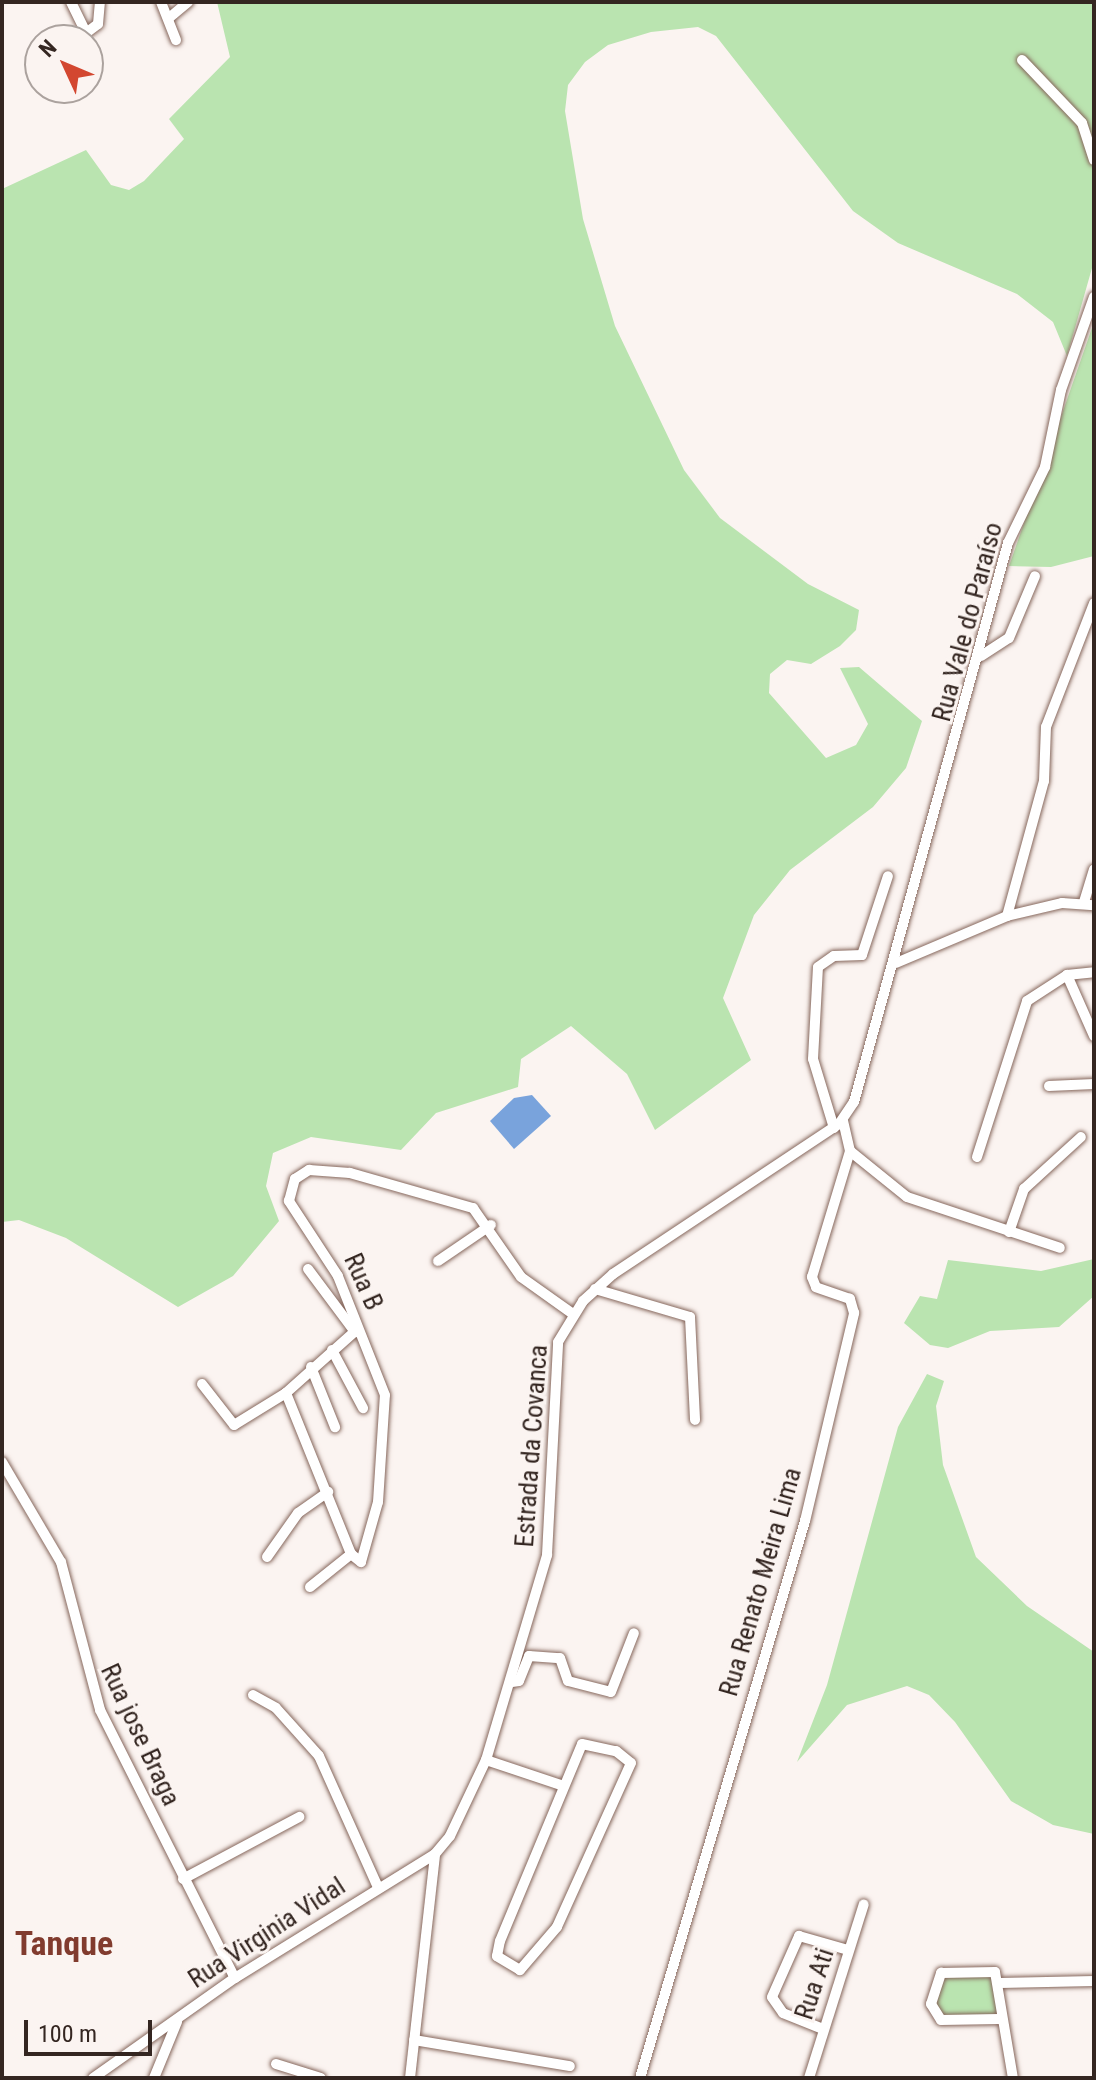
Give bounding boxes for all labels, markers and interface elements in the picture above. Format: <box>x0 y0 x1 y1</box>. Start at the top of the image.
north arrow <box>24 24 104 104</box>
text: N <box>34 35 61 62</box>
street label: Rua Vale do Paraíso <box>926 519 1010 725</box>
street label: Rua B <box>337 1249 389 1315</box>
street label: Estrada da Covanca <box>509 1344 555 1548</box>
street label: Rua Renato Meira Lima <box>713 1464 809 1700</box>
street label: Rua jose Braga <box>94 1659 186 1811</box>
street label: Rua Virginia Vidal <box>183 1871 351 1995</box>
district label: Tanque <box>15 1924 113 1964</box>
street label: Rua Ati <box>789 1944 841 2024</box>
scale bar <box>28 2004 156 2054</box>
text: 100 m <box>38 2020 97 2048</box>

